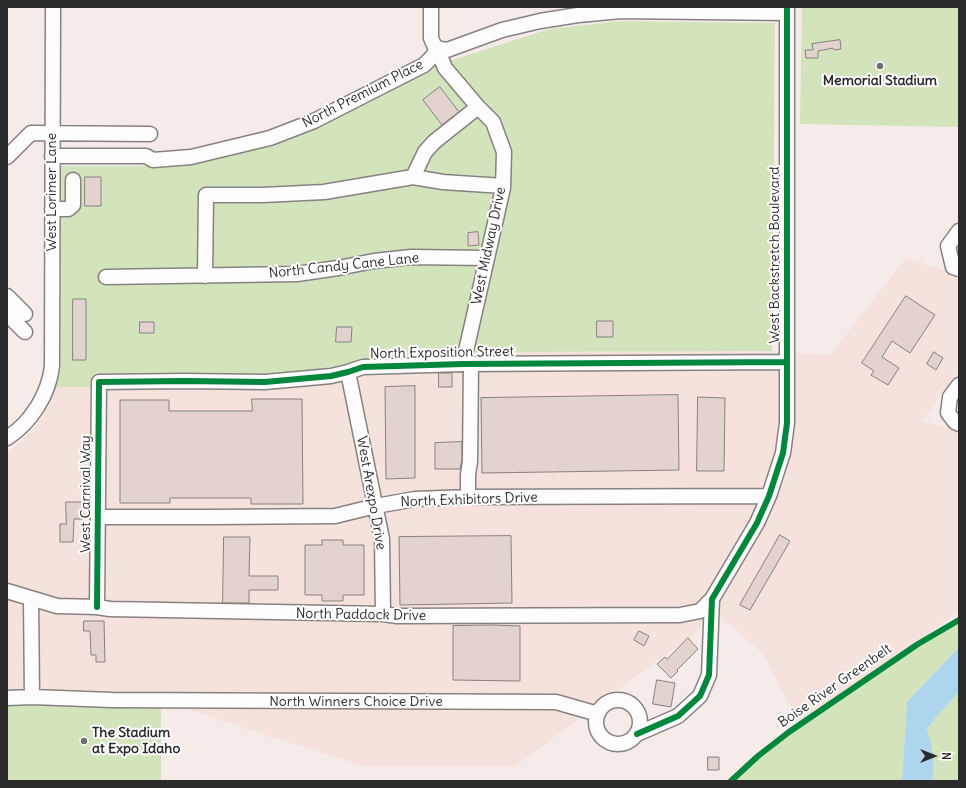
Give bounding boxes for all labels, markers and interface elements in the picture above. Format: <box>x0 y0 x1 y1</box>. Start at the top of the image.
street label: North Premium Place <box>300 56 426 132</box>
marker: Memorial Stadium <box>875 61 885 71</box>
place label: Memorial Stadium <box>823 73 937 89</box>
street label: West Lorimer Lane <box>44 133 60 251</box>
street label: West Backstretch Boulevard <box>767 166 783 344</box>
street label: West Midway Drive <box>468 185 510 307</box>
street label: North Candy Cane Lane <box>268 250 420 282</box>
street label: North Exposition Street <box>370 343 514 363</box>
street label: West Carnival Way <box>78 435 94 553</box>
street label: West Arexpo Drive <box>353 435 389 551</box>
street label: North Exhibitors Drive <box>400 489 538 511</box>
street label: North Paddock Drive <box>296 605 426 625</box>
street label: Boise River Greenbelt <box>775 641 895 731</box>
street label: North Winners Choice Drive <box>269 694 443 710</box>
place label: The Stadium at Expo Idaho <box>92 725 180 758</box>
marker: The Stadium at Expo Idaho <box>79 736 89 746</box>
north arrow <box>914 736 954 776</box>
text: N <box>939 752 953 760</box>

